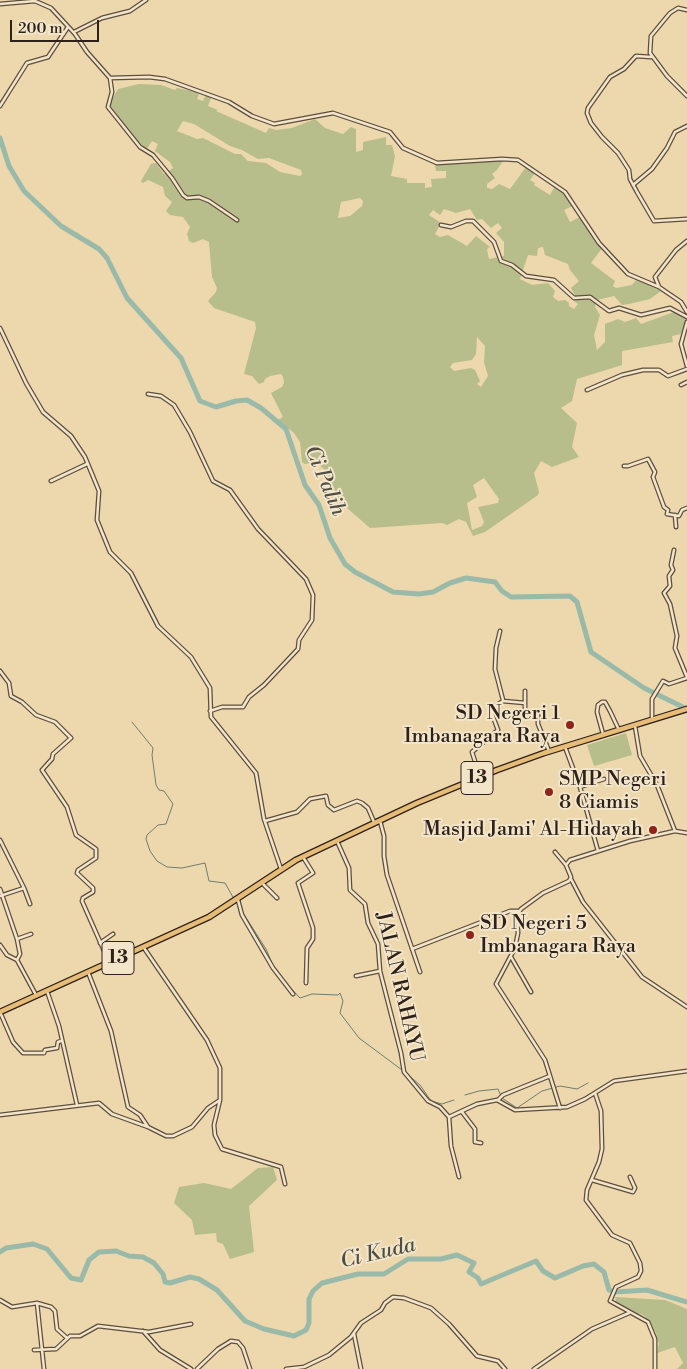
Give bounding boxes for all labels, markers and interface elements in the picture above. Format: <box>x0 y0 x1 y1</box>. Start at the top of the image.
scale bar <box>12 10 101 42</box>
text: 200 m <box>18 19 63 38</box>
water label: Ci Palih <box>298 442 350 520</box>
place label: SD Negeri 1 Imbanagara Raya <box>404 702 560 749</box>
marker: SD Negeri 1 Imbanagara Raya <box>564 719 576 731</box>
road number: 13 <box>461 761 493 794</box>
place label: SMP Negeri 8 Ciamis <box>559 768 667 815</box>
marker: SMP Negeri 8 Ciamis <box>543 786 555 798</box>
place label: Masjid Jami' Al-Hidayah <box>423 818 643 842</box>
marker: Masjid Jami' Al-Hidayah <box>647 824 659 836</box>
street label: JALAN RAHAYU <box>370 910 428 1064</box>
place label: SD Negeri 5 Imbanagara Raya <box>480 912 636 959</box>
marker: SD Negeri 5 Imbanagara Raya <box>464 929 476 941</box>
road number: 13 <box>102 941 134 974</box>
water label: Ci Kuda <box>338 1233 418 1275</box>

